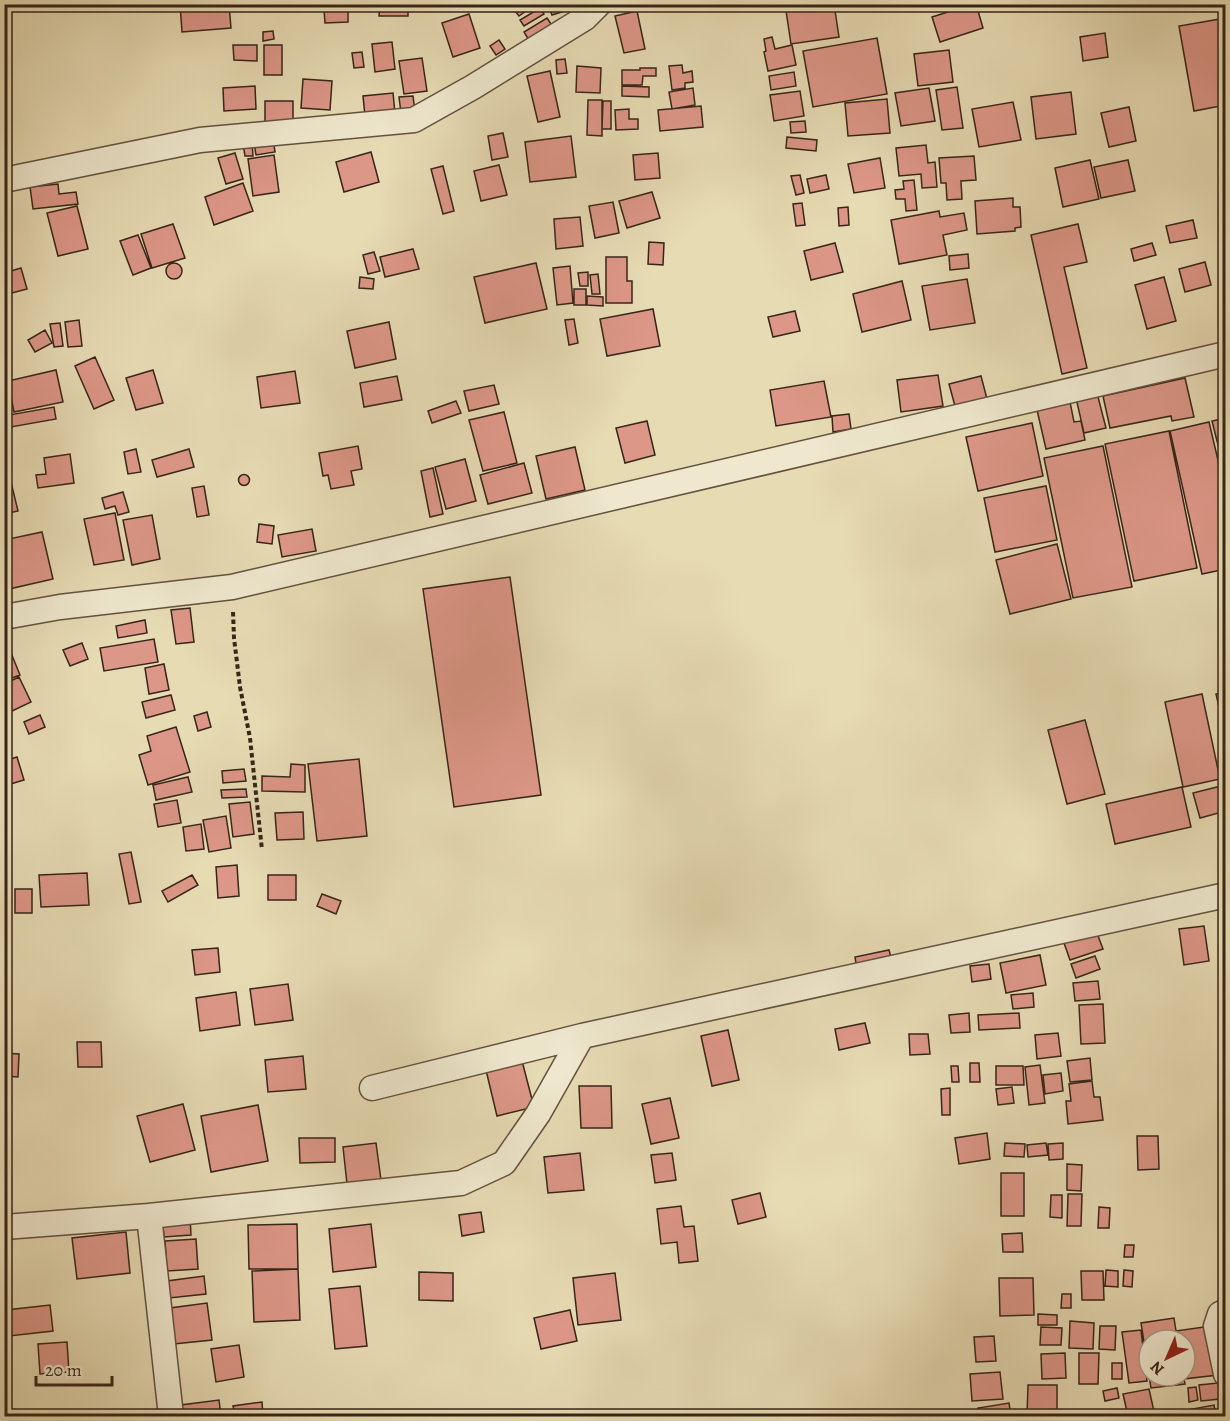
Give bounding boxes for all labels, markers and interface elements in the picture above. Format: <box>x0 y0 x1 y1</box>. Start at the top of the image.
north arrow <box>1137 1328 1197 1388</box>
scale bar <box>36 1349 112 1387</box>
text: N <box>1145 1356 1169 1380</box>
text: 20 m <box>45 1358 82 1382</box>

